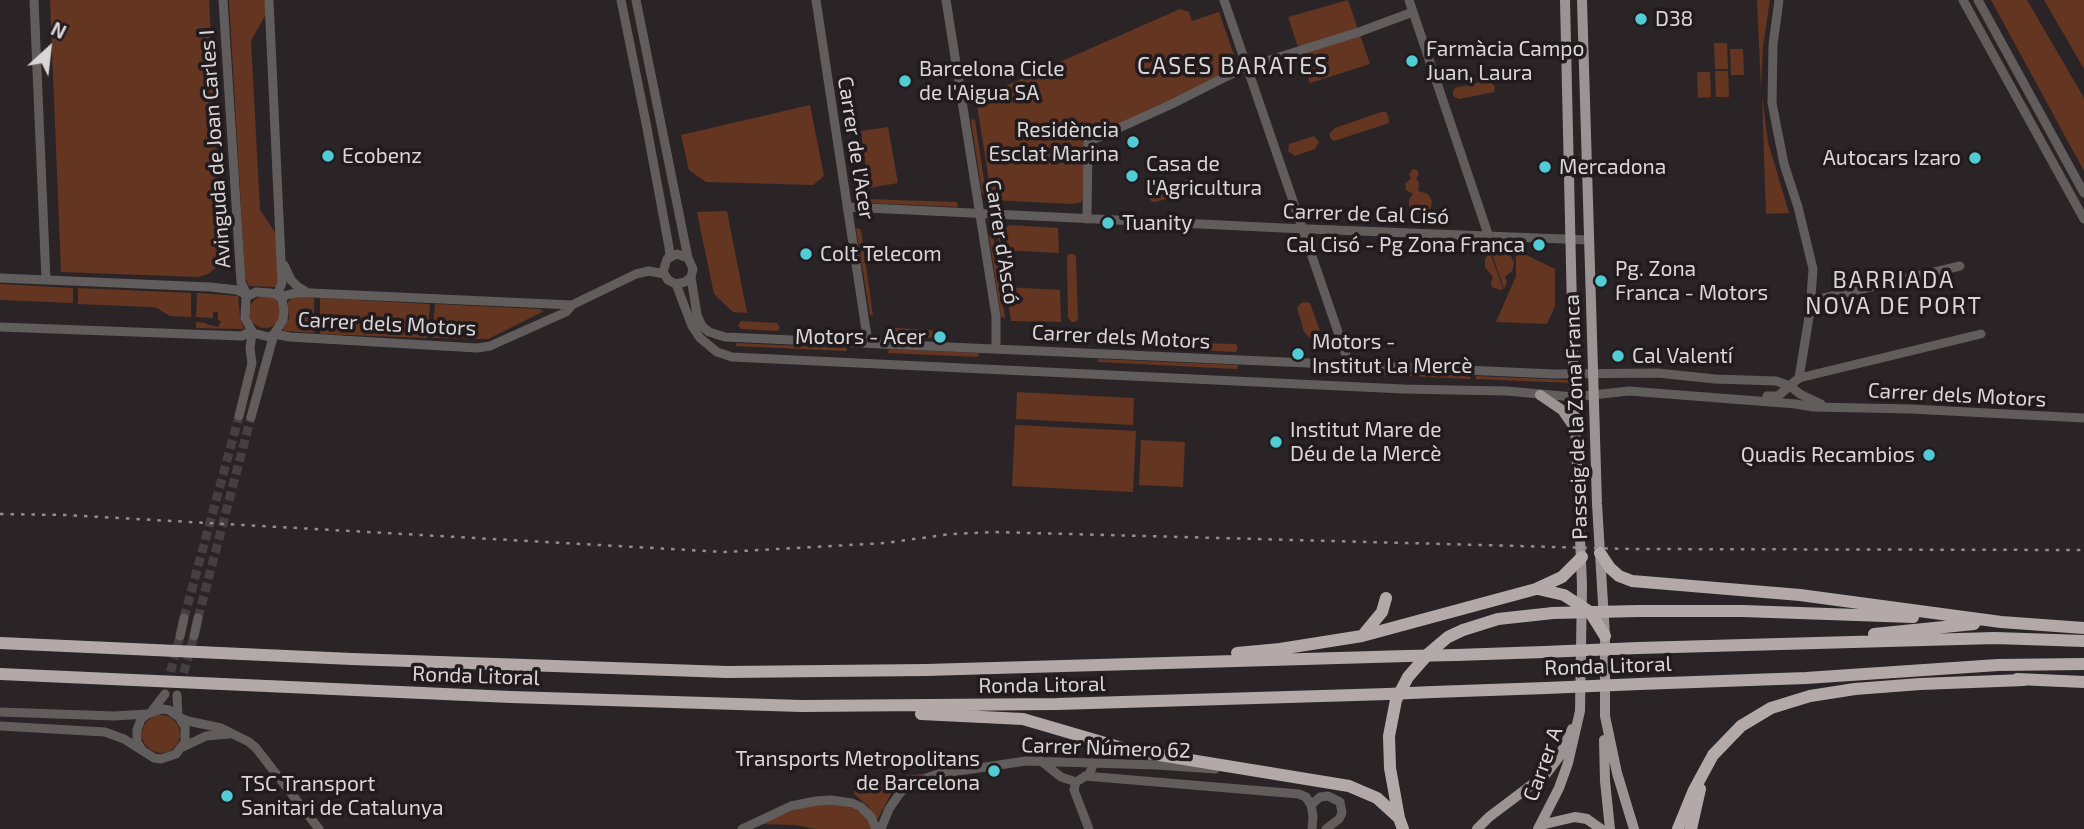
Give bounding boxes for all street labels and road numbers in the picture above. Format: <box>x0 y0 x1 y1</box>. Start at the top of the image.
street label: Avinguda de Joan Carles I <box>194 29 236 269</box>
street label: Carrer de l'Acer <box>832 75 880 221</box>
street label: Carrer d'Ascó <box>980 178 1024 306</box>
street label: Carrer de Cal Cisó <box>1282 198 1450 230</box>
street label: Passeig de la Zona Franca <box>1559 294 1593 540</box>
street label: Carrer dels Motors <box>297 307 477 341</box>
street label: Carrer dels Motors <box>1031 320 1211 354</box>
street label: Carrer dels Motors <box>1867 378 2047 412</box>
street label: Ronda Litoral <box>1544 651 1672 681</box>
street label: Ronda Litoral <box>412 661 540 691</box>
street label: Ronda Litoral <box>978 671 1106 699</box>
street label: Carrer A <box>1518 723 1568 805</box>
street label: Carrer Número 62 <box>1021 732 1191 764</box>

